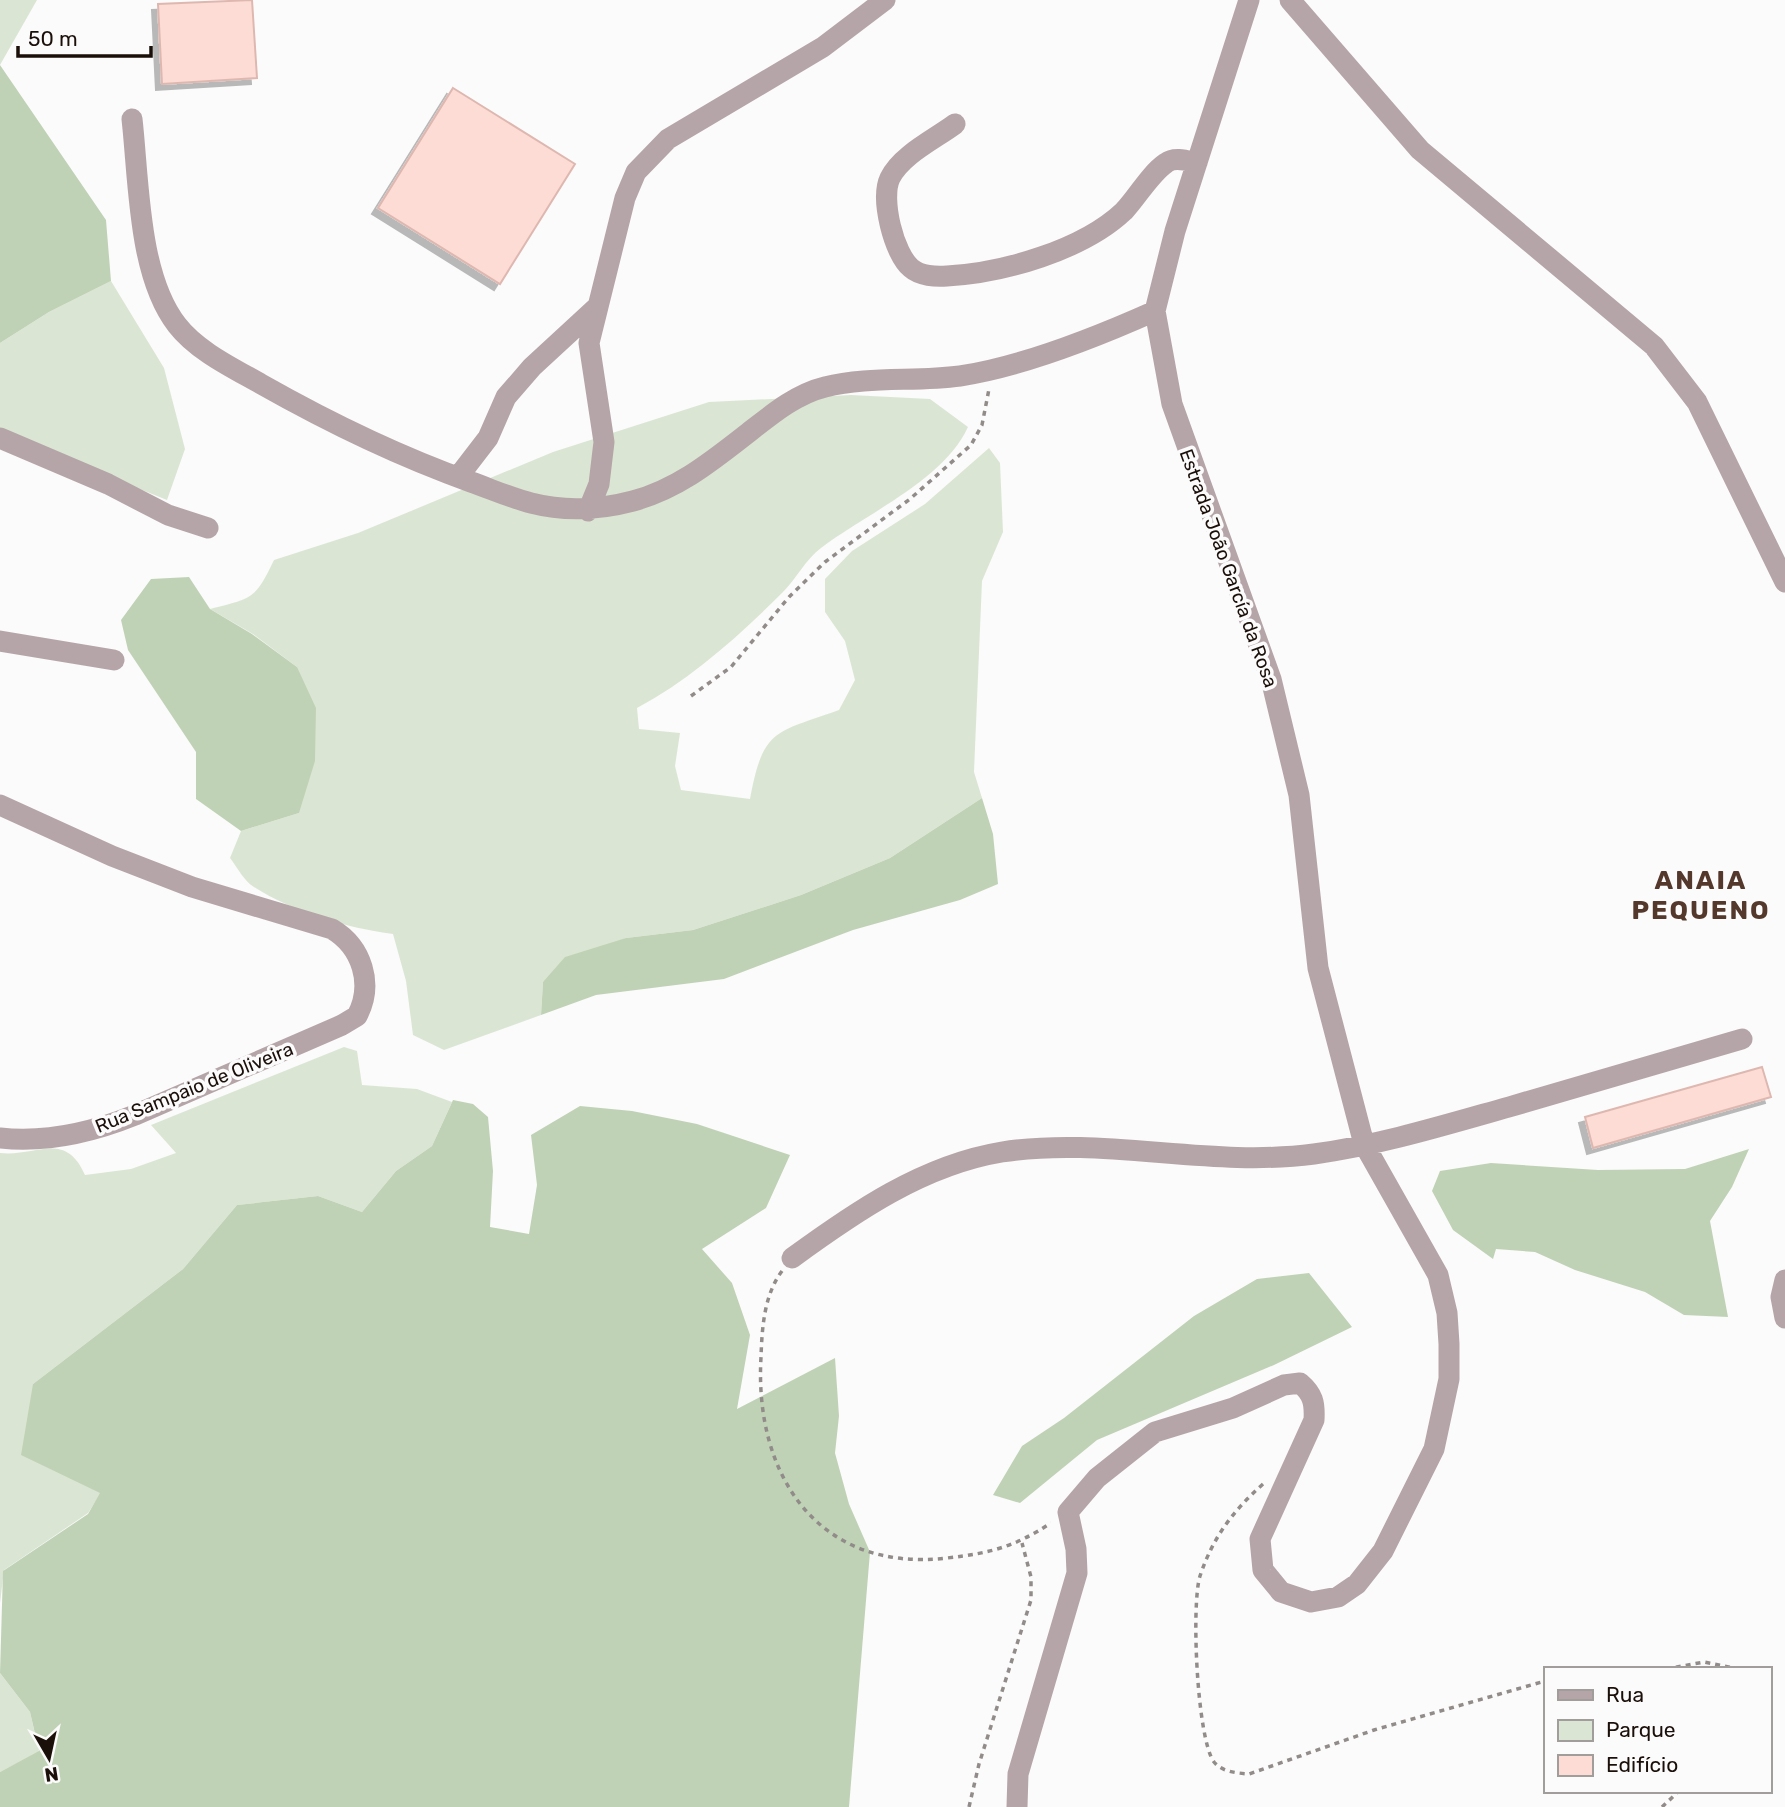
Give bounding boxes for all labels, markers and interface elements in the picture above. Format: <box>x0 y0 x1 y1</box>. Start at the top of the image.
scale bar <box>18 14 150 58</box>
text: 50 m <box>28 26 78 51</box>
street label: Estrada João García da Rosa <box>1175 446 1282 691</box>
district label: ANAIA PEQUENO <box>1631 865 1771 926</box>
street label: Rua Sampaio de Oliveira <box>92 1037 297 1138</box>
legend <box>1544 1667 1771 1793</box>
text: Rua <box>1606 1682 1644 1707</box>
text: Parque <box>1606 1717 1676 1742</box>
north arrow <box>14 1723 84 1793</box>
text: Edifício <box>1606 1752 1678 1777</box>
text: N <box>43 1762 60 1787</box>

